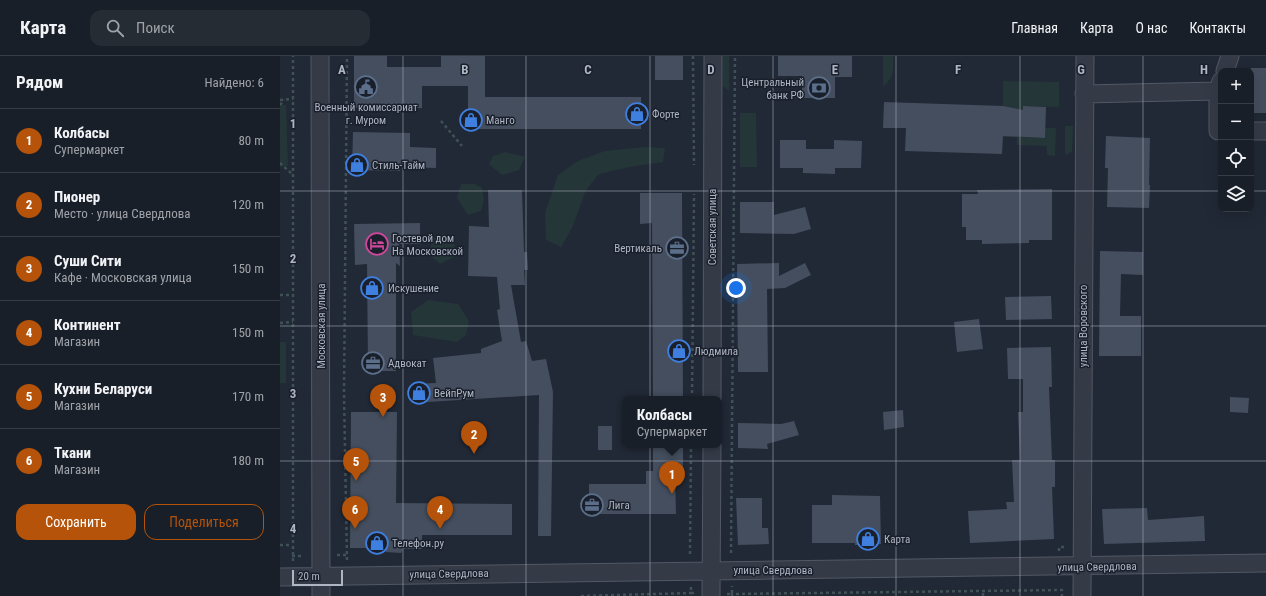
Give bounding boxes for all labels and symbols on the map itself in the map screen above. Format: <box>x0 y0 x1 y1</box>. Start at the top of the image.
text: A <box>338 62 346 77</box>
text: B <box>461 62 469 77</box>
text: C <box>584 62 592 77</box>
text: D <box>707 62 715 77</box>
text: E <box>832 62 839 77</box>
text: F <box>955 62 961 77</box>
text: G <box>1077 62 1085 77</box>
text: H <box>1200 62 1208 77</box>
public building icon: Военный комиссариат г. Муром <box>353 74 379 100</box>
bank icon: Центральный банк РФ <box>806 75 832 101</box>
place label: Центральный банк РФ <box>741 76 804 102</box>
place label: Военный комиссариат г. Муром <box>314 101 418 127</box>
shop icon: Форте <box>624 101 650 127</box>
shop icon: Манго <box>458 107 484 133</box>
place label: Форте <box>652 108 679 121</box>
place label: Манго <box>486 114 515 127</box>
text: 1 <box>290 116 296 131</box>
shop icon: Стиль-Тайм <box>344 152 370 178</box>
place label: Стиль-Тайм <box>372 159 425 172</box>
street label: Советская улица <box>706 189 719 265</box>
hotel icon: Гостевой дом На Московской <box>364 231 390 257</box>
place label: Гостевой дом На Московской <box>392 232 463 258</box>
office icon: Вертикаль <box>664 235 690 261</box>
place label: Вертикаль <box>614 242 662 255</box>
text: 2 <box>290 251 297 266</box>
shop icon: Искушение <box>359 275 385 301</box>
your location <box>726 278 746 298</box>
place label: Искушение <box>388 282 439 295</box>
street label: Московская улица <box>315 283 328 369</box>
street label: улица Воровского <box>1077 284 1090 367</box>
shop icon: Людмила <box>666 338 692 364</box>
place label: Людмила <box>694 345 738 358</box>
office icon: Адвокат <box>360 350 386 376</box>
place label: Адвокат <box>388 357 427 370</box>
shop icon: ВейпРум <box>406 380 432 406</box>
pin: 3 <box>370 384 396 417</box>
text: 3 <box>290 386 296 401</box>
place label: ВейпРум <box>434 387 474 400</box>
pin: 2 <box>461 421 487 454</box>
pin: 5 <box>343 448 369 481</box>
pin: 1 <box>659 461 685 494</box>
office icon: Лига <box>579 492 605 518</box>
pin: 6 <box>342 496 368 529</box>
pin: 4 <box>427 496 453 529</box>
place label: Лига <box>608 499 630 512</box>
text: 4 <box>290 521 297 536</box>
shop icon: Карта <box>855 526 881 552</box>
shop icon: Телефон.ру <box>364 530 390 556</box>
place label: Карта <box>884 533 910 546</box>
place label: Телефон.ру <box>392 537 444 550</box>
street label: улица Свердлова <box>1057 560 1137 574</box>
street label: улица Свердлова <box>733 564 813 577</box>
street label: улица Свердлова <box>409 567 489 581</box>
scale bar <box>292 568 343 587</box>

